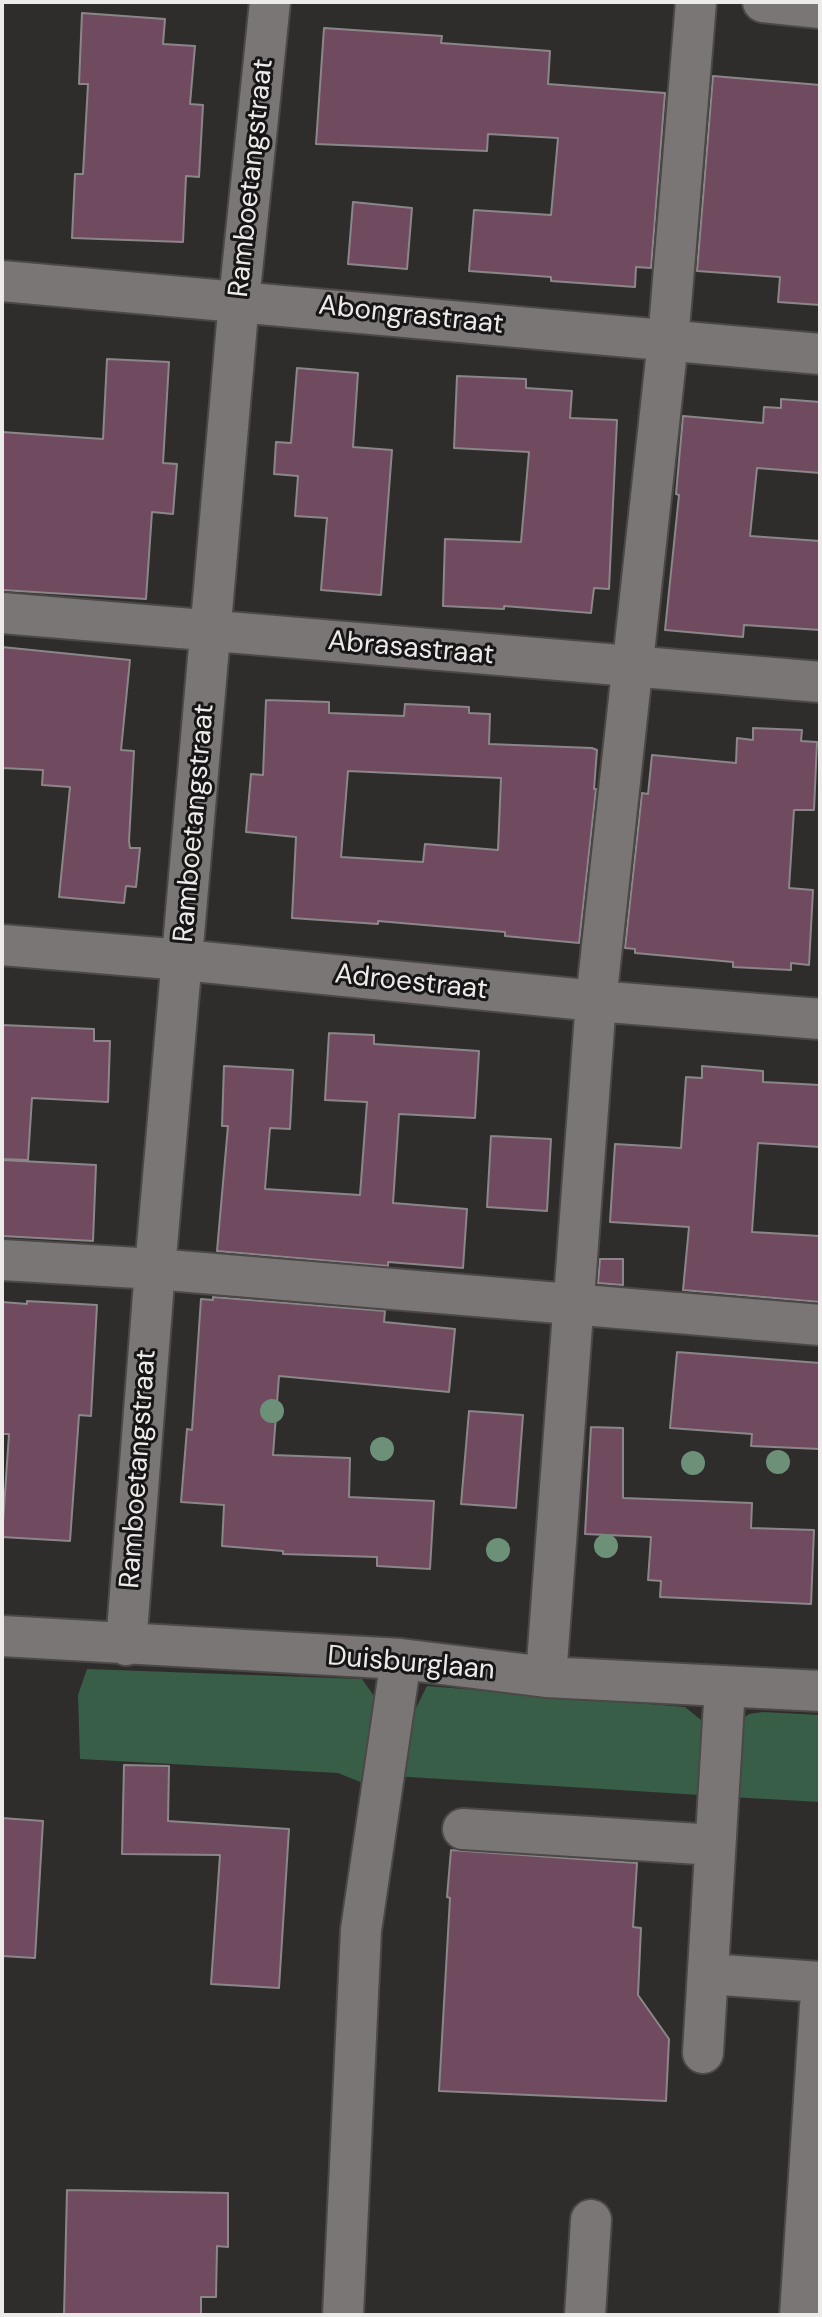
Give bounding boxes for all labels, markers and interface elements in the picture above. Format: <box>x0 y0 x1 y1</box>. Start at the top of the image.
street label: Ramboetangstraat <box>223 57 281 299</box>
street label: Abongrastraat <box>317 290 505 342</box>
street label: Abrasastraat <box>326 625 496 673</box>
street label: Ramboetangstraat <box>168 702 222 944</box>
street label: Adroestraat <box>333 958 489 1008</box>
street label: Ramboetangstraat <box>114 1348 164 1590</box>
street label: Duisburglaan <box>326 1640 496 1688</box>

